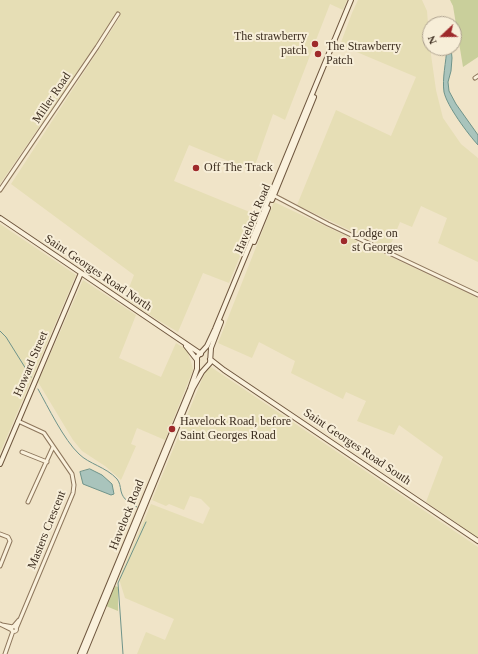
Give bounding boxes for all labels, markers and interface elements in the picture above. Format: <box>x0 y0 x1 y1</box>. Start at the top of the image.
north arrow <box>422 16 462 56</box>
place label: The strawberry patch <box>234 30 307 58</box>
text: N <box>425 34 439 46</box>
marker: The strawberry patch <box>310 39 320 49</box>
place label: The Strawberry Patch <box>326 40 401 68</box>
marker: The Strawberry Patch <box>313 49 323 59</box>
street label: Miller Road <box>30 70 74 126</box>
place label: Off The Track <box>204 161 273 175</box>
marker: Off The Track <box>191 163 201 173</box>
street label: Havelock Road <box>232 182 274 256</box>
place label: Lodge on st Georges <box>352 227 403 255</box>
street label: Saint Georges Road North <box>41 232 155 314</box>
marker: Lodge on st Georges <box>339 236 349 246</box>
street label: Howard Street <box>11 329 51 399</box>
street label: Saint Georges Road South <box>300 406 414 488</box>
place label: Havelock Road, before Saint Georges Road <box>180 415 291 443</box>
marker: Havelock Road, before Saint Georges Road <box>167 424 177 434</box>
street label: Havelock Road <box>106 478 148 552</box>
street label: Masters Crescent <box>25 489 69 571</box>

